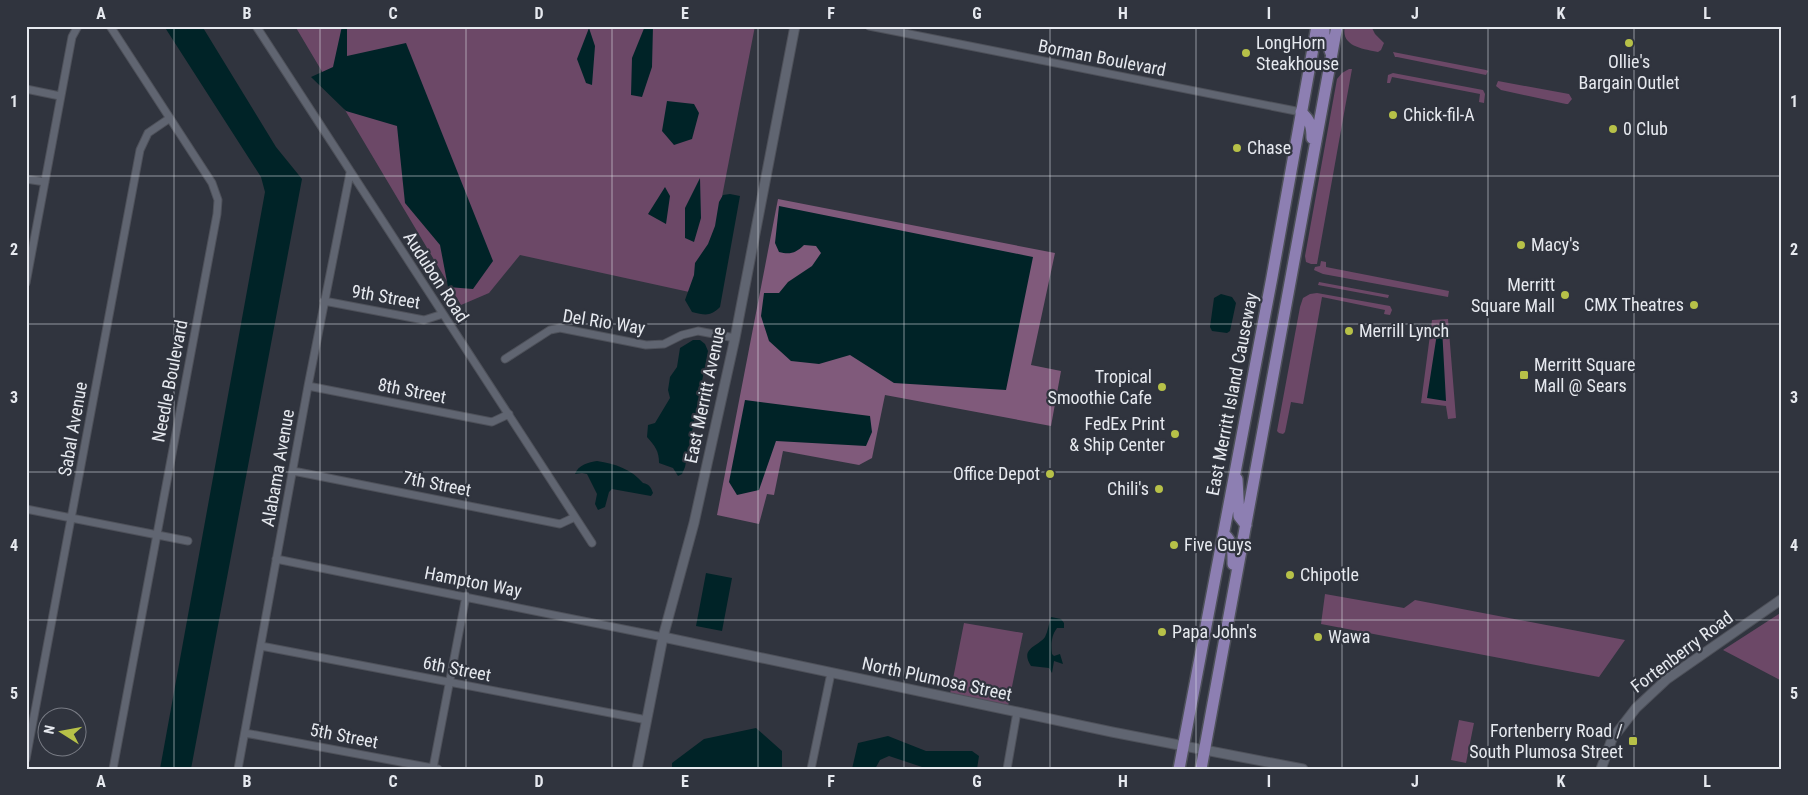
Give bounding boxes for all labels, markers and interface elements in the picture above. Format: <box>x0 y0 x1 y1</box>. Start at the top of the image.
text: A <box>96 4 106 23</box>
text: B <box>243 4 252 23</box>
text: C <box>388 4 398 23</box>
text: D <box>534 4 544 23</box>
text: E <box>681 4 689 23</box>
text: F <box>827 4 835 23</box>
text: G <box>972 4 982 23</box>
text: H <box>1118 4 1128 23</box>
text: I <box>1267 4 1271 23</box>
text: J <box>1411 4 1419 23</box>
text: K <box>1557 4 1566 23</box>
text: L <box>1703 4 1711 23</box>
place label: LongHorn Steakhouse <box>1256 32 1339 74</box>
street label: Borman Boulevard <box>1036 35 1168 80</box>
marker: Ollie's Bargain Outlet <box>1623 37 1635 49</box>
marker: LongHorn Steakhouse <box>1240 47 1252 59</box>
place label: Ollie's Bargain Outlet <box>1579 51 1680 93</box>
text: 1 <box>10 92 18 111</box>
text: 1 <box>1790 92 1798 111</box>
place label: Chick-fil-A <box>1403 104 1475 125</box>
marker: Chick-fil-A <box>1387 109 1399 121</box>
place label: 0 Club <box>1623 118 1668 139</box>
marker: 0 Club <box>1607 123 1619 135</box>
place label: Chase <box>1247 137 1291 158</box>
marker: Chase <box>1231 142 1243 154</box>
street label: Audubon Road <box>399 228 473 326</box>
place label: Macy's <box>1531 234 1580 255</box>
marker: Macy's <box>1515 239 1527 251</box>
text: 2 <box>10 240 18 259</box>
text: 2 <box>1790 240 1798 259</box>
place label: Merritt Square Mall <box>1471 274 1555 316</box>
street label: 9th Street <box>350 280 422 313</box>
marker: Merritt Square Mall <box>1559 289 1571 301</box>
street label: East Merritt Island Causeway <box>1202 290 1262 497</box>
place label: CMX Theatres <box>1584 294 1684 315</box>
marker: CMX Theatres <box>1688 299 1700 311</box>
street label: Del Rio Way <box>561 305 647 338</box>
street label: Needle Boulevard <box>147 318 192 444</box>
place label: Merrill Lynch <box>1359 320 1449 341</box>
street label: East Merritt Avenue <box>680 325 729 465</box>
marker: Merrill Lynch <box>1343 325 1355 337</box>
place label: Merritt Square Mall @ Sears <box>1534 354 1635 396</box>
place label: Tropical Smoothie Cafe <box>1048 366 1152 408</box>
marker: Merritt Square Mall @ Sears <box>1518 369 1530 381</box>
street label: 8th Street <box>376 374 448 407</box>
street label: Sabal Avenue <box>54 380 91 478</box>
marker: Tropical Smoothie Cafe <box>1156 381 1168 393</box>
text: 3 <box>10 388 18 407</box>
text: 3 <box>1790 388 1798 407</box>
street label: Alabama Avenue <box>257 408 298 528</box>
place label: FedEx Print & Ship Center <box>1069 413 1166 455</box>
marker: FedEx Print & Ship Center <box>1169 428 1181 440</box>
place label: Office Depot <box>953 463 1040 484</box>
street label: 7th Street <box>401 467 473 500</box>
marker: Office Depot <box>1044 468 1056 480</box>
place label: Chili's <box>1107 478 1149 499</box>
marker: Chili's <box>1153 483 1165 495</box>
place label: Five Guys <box>1184 534 1252 555</box>
text: 4 <box>10 536 18 555</box>
text: 4 <box>1790 536 1798 555</box>
marker: Five Guys <box>1168 539 1180 551</box>
street label: Hampton Way <box>423 562 524 601</box>
place label: Chipotle <box>1300 564 1359 585</box>
marker: Chipotle <box>1284 569 1296 581</box>
street label: Fortenberry Road <box>1627 606 1737 697</box>
place label: Papa John's <box>1172 621 1257 642</box>
marker: Papa John's <box>1156 626 1168 638</box>
place label: Wawa <box>1328 626 1370 647</box>
marker: Wawa <box>1312 631 1324 643</box>
street label: 6th Street <box>421 652 493 685</box>
street label: North Plumosa Street <box>860 652 1014 705</box>
text: 5 <box>10 684 18 703</box>
text: 5 <box>1790 684 1798 703</box>
north arrow <box>38 708 88 758</box>
street label: 5th Street <box>308 719 380 752</box>
place label: Fortenberry Road / South Plumosa Street <box>1469 720 1623 762</box>
text: N <box>41 724 58 735</box>
marker: Fortenberry Road / South Plumosa Street <box>1627 735 1639 747</box>
text: A <box>96 772 106 791</box>
text: B <box>243 772 252 791</box>
text: C <box>388 772 398 791</box>
text: D <box>534 772 544 791</box>
text: E <box>681 772 689 791</box>
text: F <box>827 772 835 791</box>
text: G <box>972 772 982 791</box>
text: H <box>1118 772 1128 791</box>
text: I <box>1267 772 1271 791</box>
text: J <box>1411 772 1419 791</box>
text: K <box>1557 772 1566 791</box>
text: L <box>1703 772 1711 791</box>

